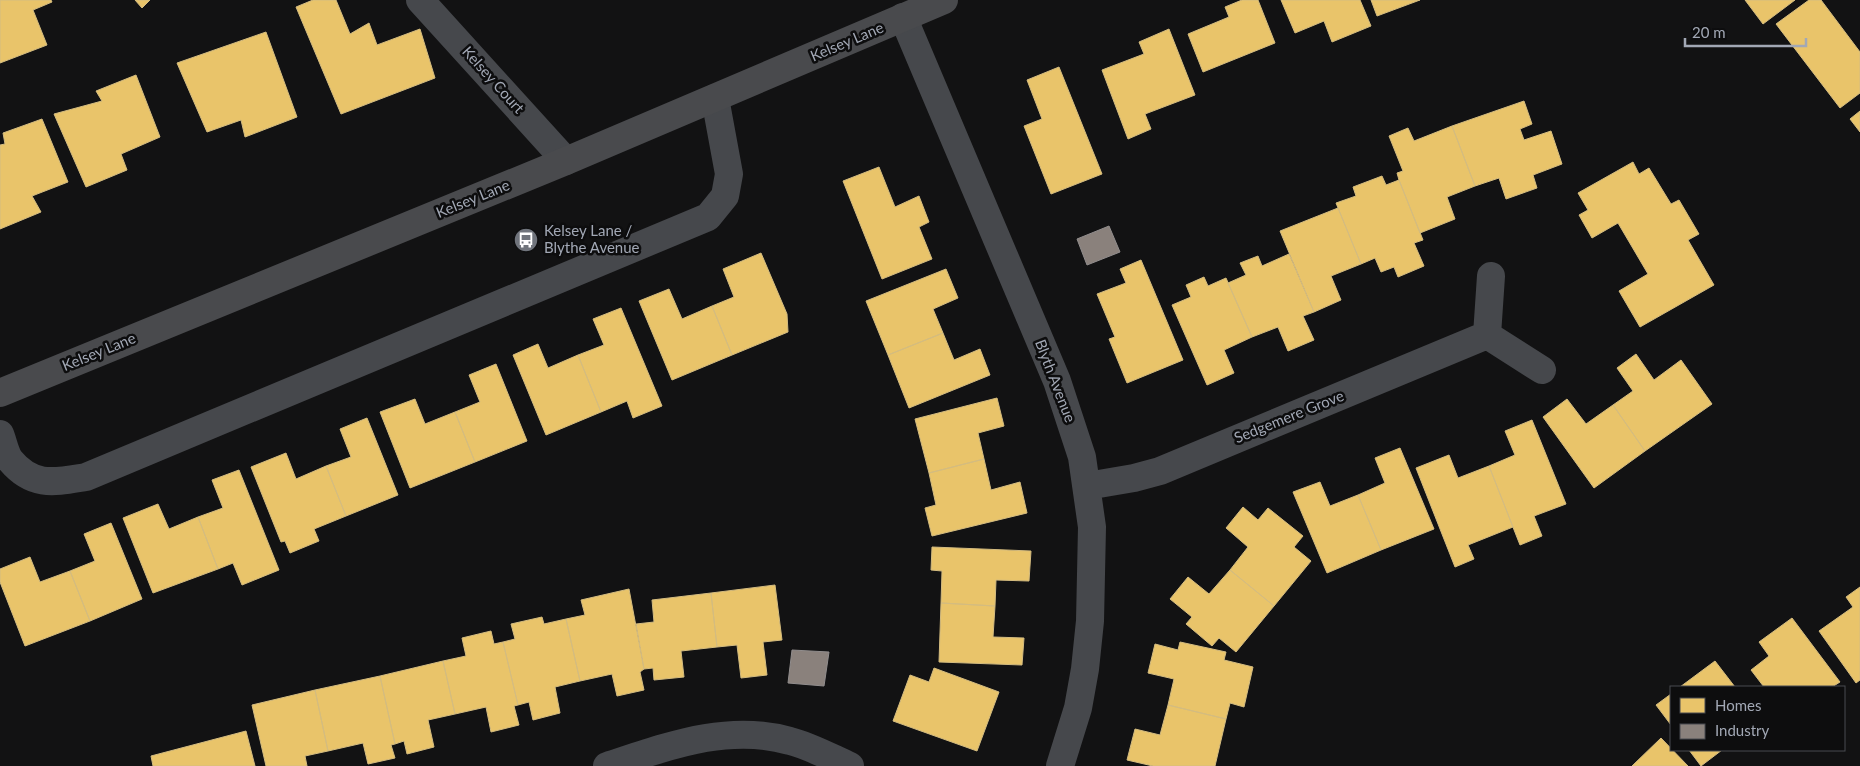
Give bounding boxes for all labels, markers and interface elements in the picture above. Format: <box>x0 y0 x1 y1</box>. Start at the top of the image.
scale bar <box>1685 15 1806 47</box>
street label: Kelsey Lane <box>807 18 886 65</box>
text: 20 m <box>1692 23 1726 41</box>
street label: Kelsey Court <box>459 42 529 117</box>
street label: Kelsey Lane <box>433 175 512 221</box>
place label: Kelsey Lane / Blythe Avenue <box>544 221 640 256</box>
bus stop icon: Kelsey Lane / Blythe Avenue <box>513 227 539 253</box>
street label: Kelsey Lane <box>59 328 138 374</box>
street label: Blyth Avenue <box>1032 337 1080 425</box>
street label: Sedgemere Grove <box>1231 386 1346 446</box>
legend <box>1670 686 1845 751</box>
text: Homes <box>1715 696 1761 714</box>
text: Industry <box>1715 721 1770 739</box>

